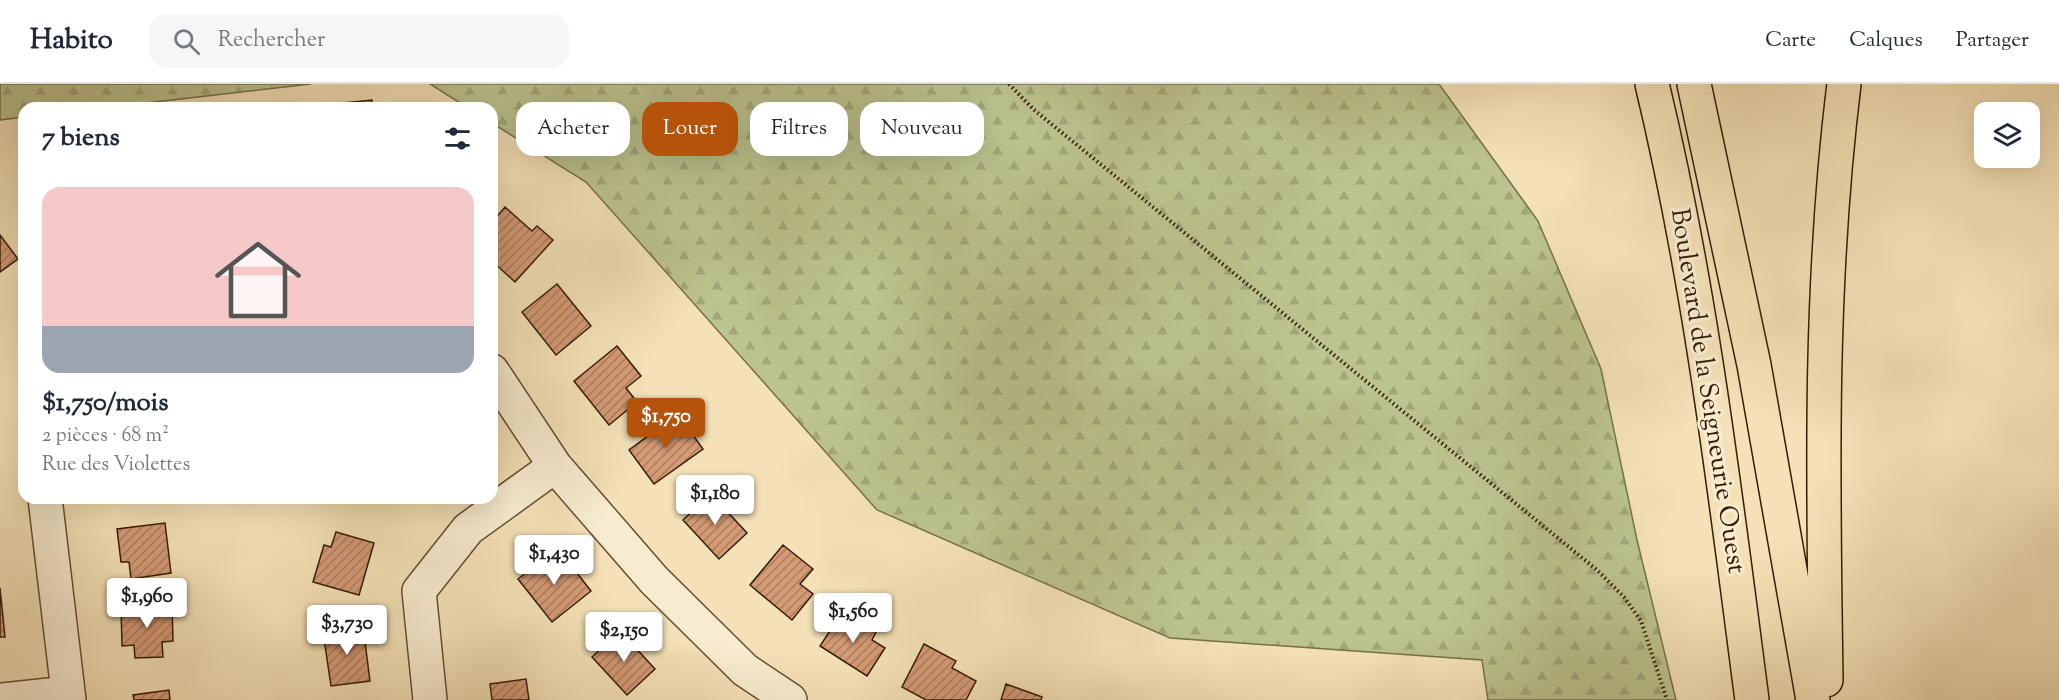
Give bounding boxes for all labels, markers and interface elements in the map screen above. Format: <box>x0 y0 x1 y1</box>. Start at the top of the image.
search box <box>149 14 569 68</box>
text: Habito <box>30 21 113 61</box>
icon: search <box>170 25 203 58</box>
text: Rechercher <box>218 25 325 57</box>
text: Carte <box>1765 26 1816 56</box>
text: Calques <box>1849 26 1923 56</box>
text: Partager <box>1956 26 2029 56</box>
chip: Acheter <box>516 102 630 156</box>
chip: Louer <box>642 102 738 156</box>
chip: Filtres <box>750 102 848 156</box>
chip: Nouveau <box>860 102 984 156</box>
map controls <box>1974 102 2040 168</box>
button: layers <box>1974 102 2040 168</box>
text: 7 biens <box>42 120 120 157</box>
icon: filters <box>441 122 474 155</box>
street label: Boulevard de la Seigneurie Ouest <box>1660 206 1754 576</box>
icon: home <box>204 226 312 334</box>
text: $1,750/mois <box>42 385 168 422</box>
pin: $1,750 <box>617 398 715 449</box>
text: $1,750 <box>641 403 691 432</box>
text: 2 pièces · 68 m² <box>42 422 169 451</box>
text: Rue des Violettes <box>42 451 190 480</box>
pin: $1,180 <box>666 475 764 526</box>
text: $1,180 <box>690 480 740 509</box>
pin: $1,430 <box>505 535 603 586</box>
text: $1,430 <box>528 540 580 569</box>
pin: $1,960 <box>98 578 196 629</box>
text: $1,960 <box>121 583 173 612</box>
pin: $1,560 <box>804 593 902 644</box>
text: $1,560 <box>828 598 878 627</box>
pin: $3,730 <box>298 605 396 656</box>
text: $3,730 <box>321 610 373 639</box>
pin: $2,150 <box>575 612 673 663</box>
text: $2,150 <box>599 617 649 646</box>

